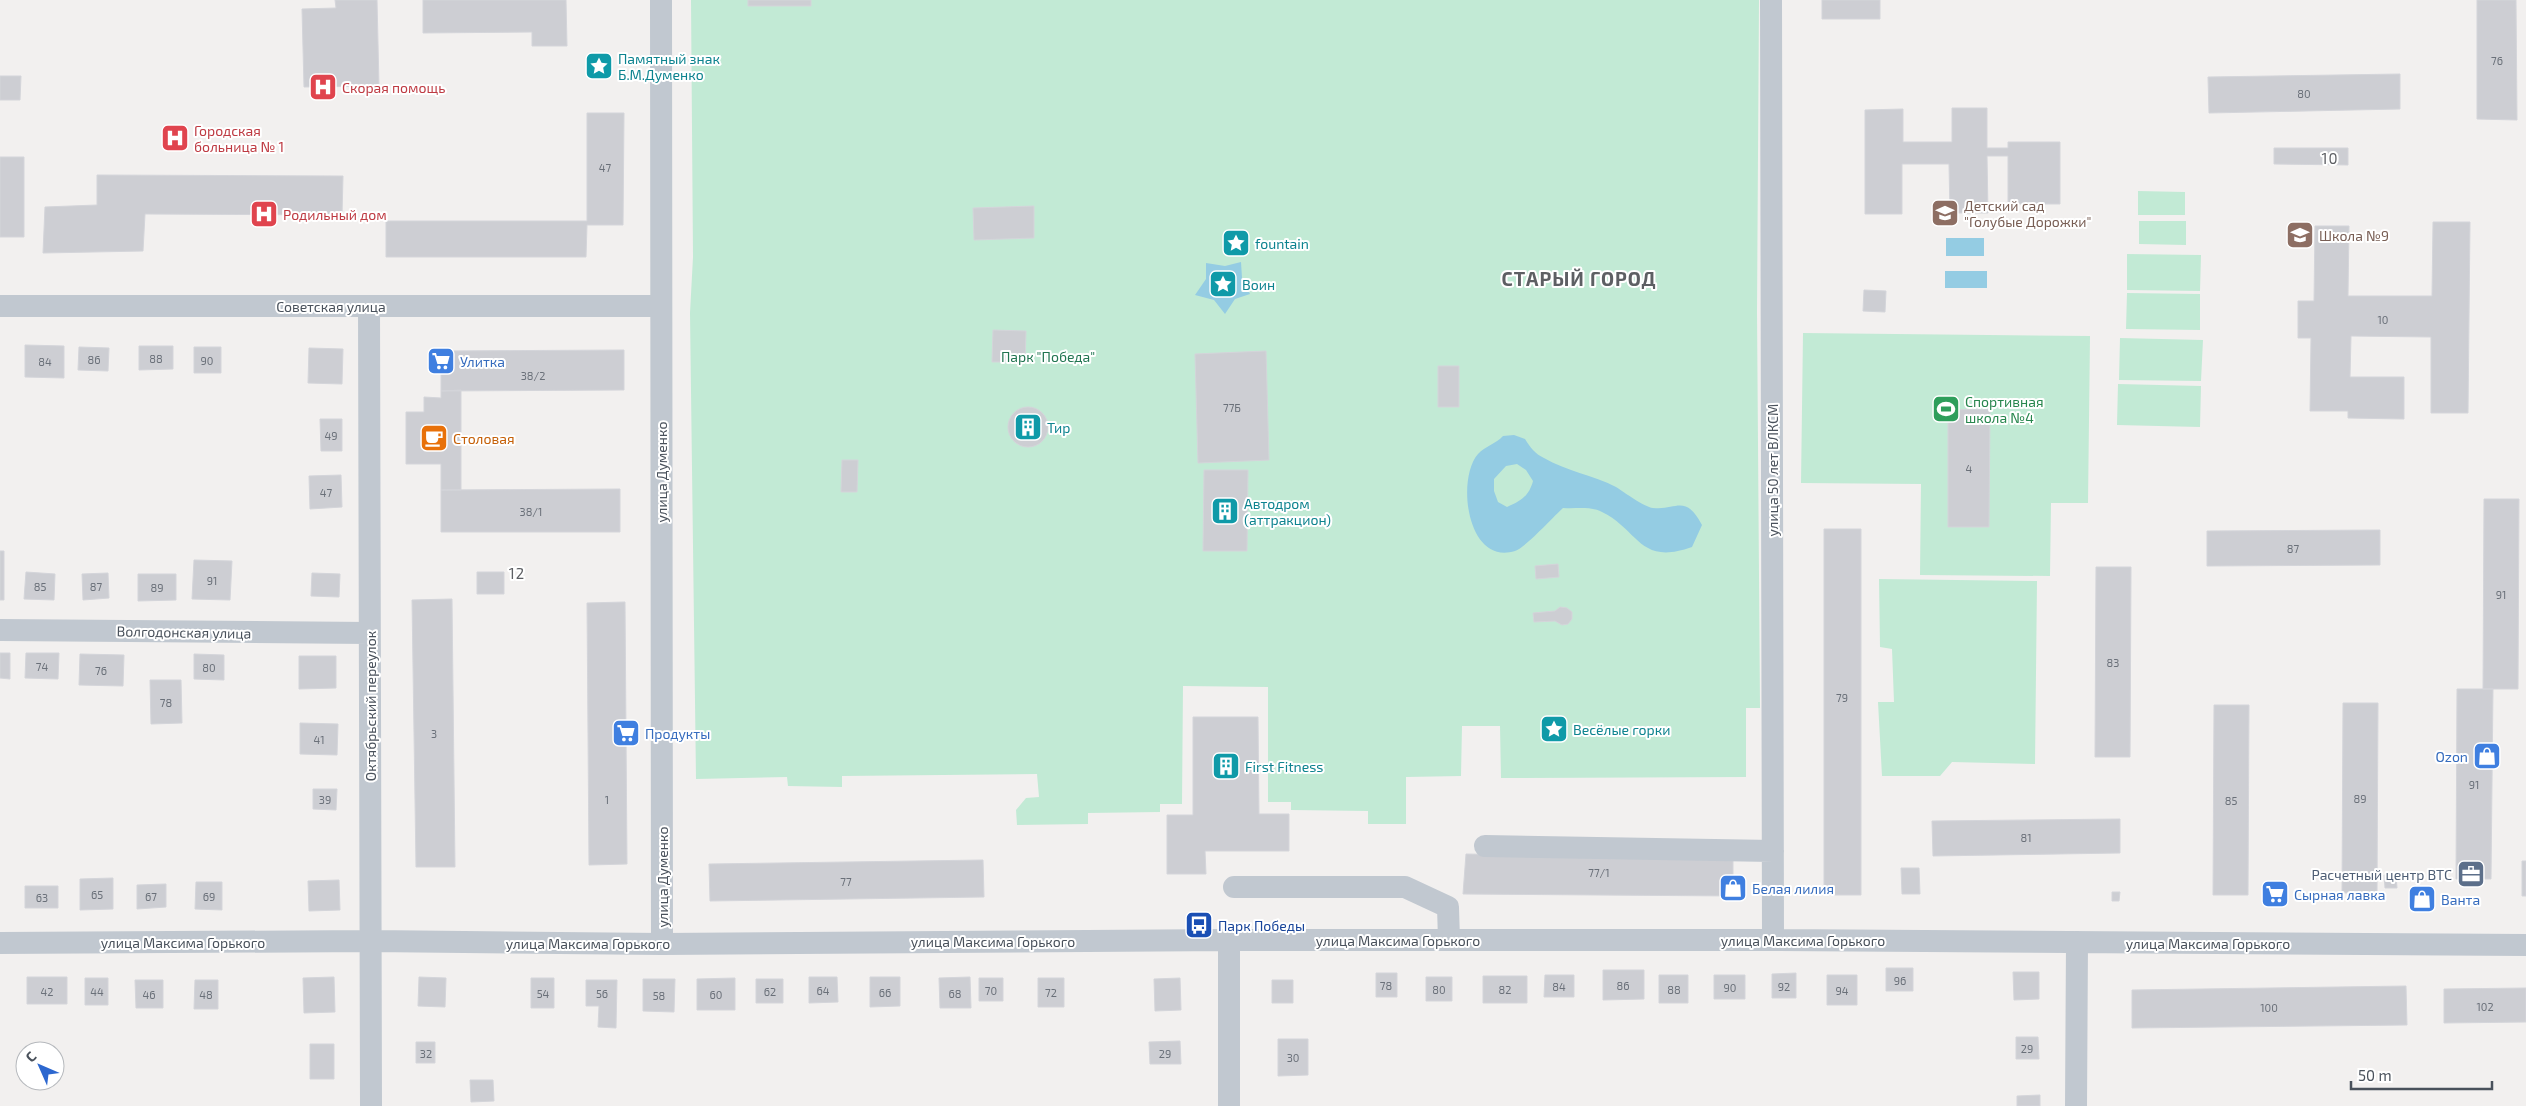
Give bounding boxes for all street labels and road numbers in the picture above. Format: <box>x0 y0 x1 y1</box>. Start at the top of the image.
street label: Советская улица <box>276 298 386 315</box>
street label: улица 50 лет ВЛКСМ <box>1764 404 1781 536</box>
street label: улица Думенко <box>653 422 670 522</box>
street label: Волгодонская улица <box>116 622 252 642</box>
street label: Октябрьский переулок <box>362 630 379 781</box>
street label: улица Думенко <box>654 827 671 927</box>
street label: улица Максима Горького <box>1316 932 1480 949</box>
street label: улица Максима Горького <box>1721 932 1885 949</box>
street label: улица Максима Горького <box>911 933 1075 950</box>
street label: улица Максима Горького <box>101 934 265 951</box>
street label: улица Максима Горького <box>506 935 670 952</box>
street label: улица Максима Горького <box>2126 935 2290 952</box>

